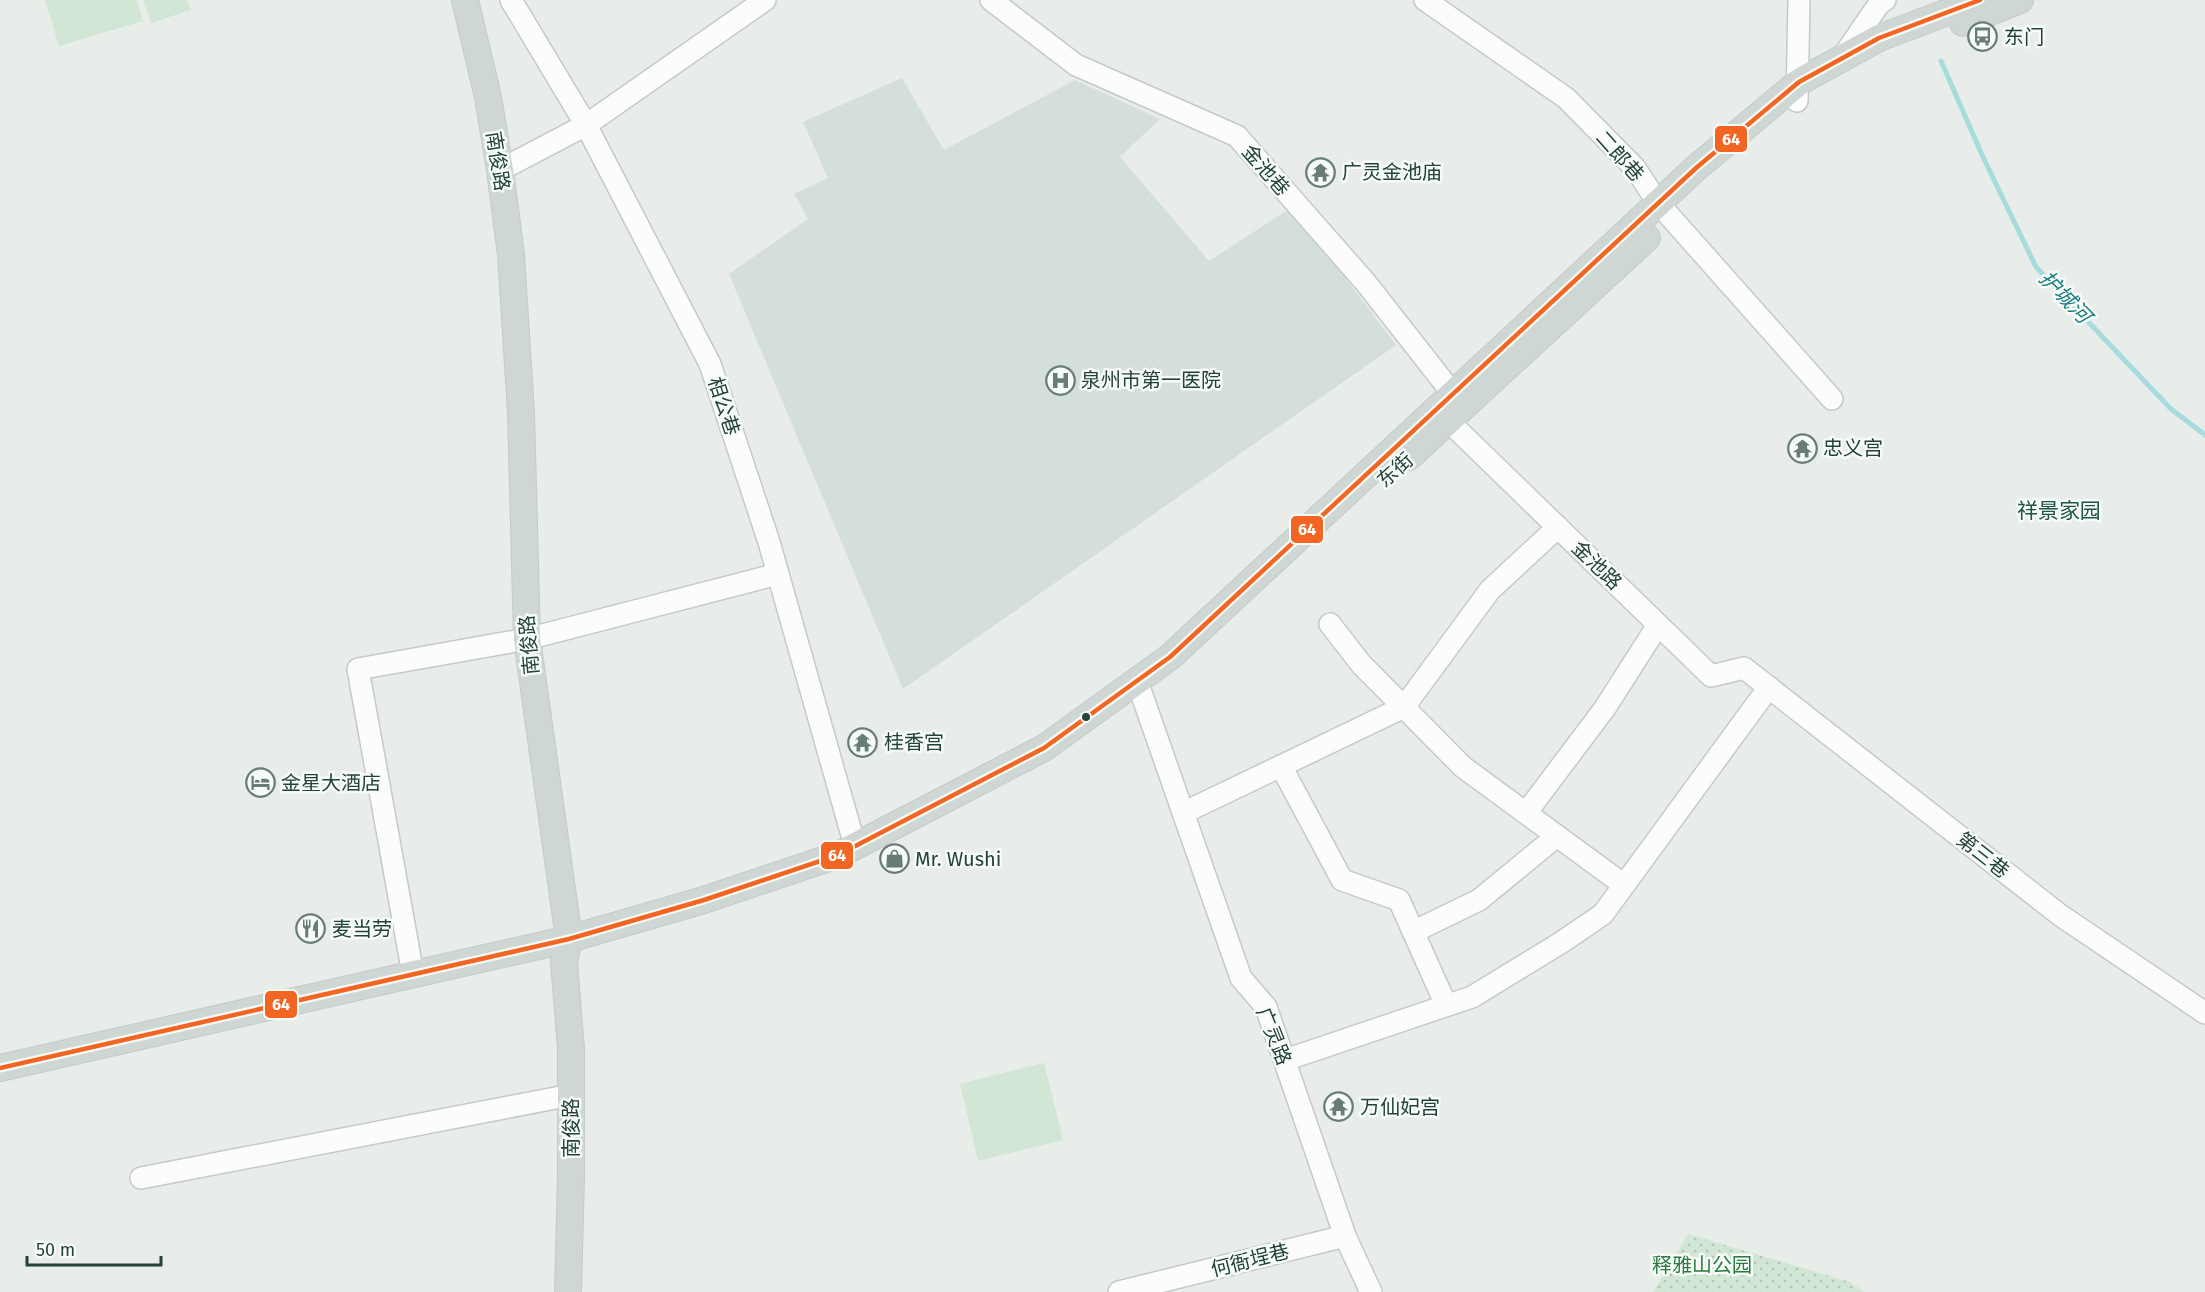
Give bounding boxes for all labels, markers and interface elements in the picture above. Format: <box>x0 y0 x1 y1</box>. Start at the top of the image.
bus stop icon: 东门 <box>1967 21 1999 53</box>
place label: 东门 <box>2004 25 2044 49</box>
line badge: 64 <box>1714 125 1748 153</box>
street label: 二郎巷 <box>1591 126 1649 186</box>
street label: 南俊路 <box>481 129 515 193</box>
text: 64 <box>1722 130 1740 149</box>
street label: 金池巷 <box>1237 139 1295 201</box>
temple icon: 广灵金池庙 <box>1305 156 1337 188</box>
place label: 广灵金池庙 <box>1342 160 1442 184</box>
water label: 护城河 <box>2034 265 2099 332</box>
hospital icon: 泉州市第一医院 <box>1044 364 1076 396</box>
place label: 泉州市第一医院 <box>1081 368 1221 392</box>
street label: 相公巷 <box>703 374 745 438</box>
temple icon: 忠义宫 <box>1786 432 1818 464</box>
place label: 忠义宫 <box>1823 436 1883 460</box>
street label: 东街 <box>1372 448 1418 492</box>
district label: 祥景家园 <box>2017 498 2101 524</box>
line badge: 64 <box>1290 515 1324 544</box>
text: 64 <box>1298 520 1316 539</box>
street label: 金池路 <box>1567 536 1627 594</box>
street label: 南俊路 <box>514 614 544 676</box>
unlabelled marker <box>1080 711 1092 723</box>
temple icon: 桂香宫 <box>847 726 879 758</box>
place label: 桂香宫 <box>884 730 944 754</box>
hotel icon: 金星大酒店 <box>244 767 276 799</box>
place label: 金星大酒店 <box>281 771 381 795</box>
street label: 第三巷 <box>1952 827 2014 883</box>
line badge: 64 <box>820 841 854 870</box>
shop icon: Mr. Wushi <box>878 843 910 875</box>
text: 64 <box>828 846 846 865</box>
place label: Mr. Wushi <box>915 847 1001 871</box>
restaurant icon: 麦当劳 <box>295 913 327 945</box>
place label: 麦当劳 <box>332 917 392 941</box>
line badge: 64 <box>264 990 298 1019</box>
text: 64 <box>272 995 290 1014</box>
street label: 广灵路 <box>1252 1004 1296 1068</box>
temple icon: 万仙妃宫 <box>1323 1091 1355 1123</box>
place label: 万仙妃宫 <box>1360 1095 1440 1119</box>
street label: 南俊路 <box>559 1098 583 1158</box>
scale bar <box>27 1229 160 1267</box>
text: 50 m <box>36 1239 75 1261</box>
street label: 何衙埕巷 <box>1208 1239 1292 1281</box>
park label: 释雅山公园 <box>1652 1253 1752 1277</box>

